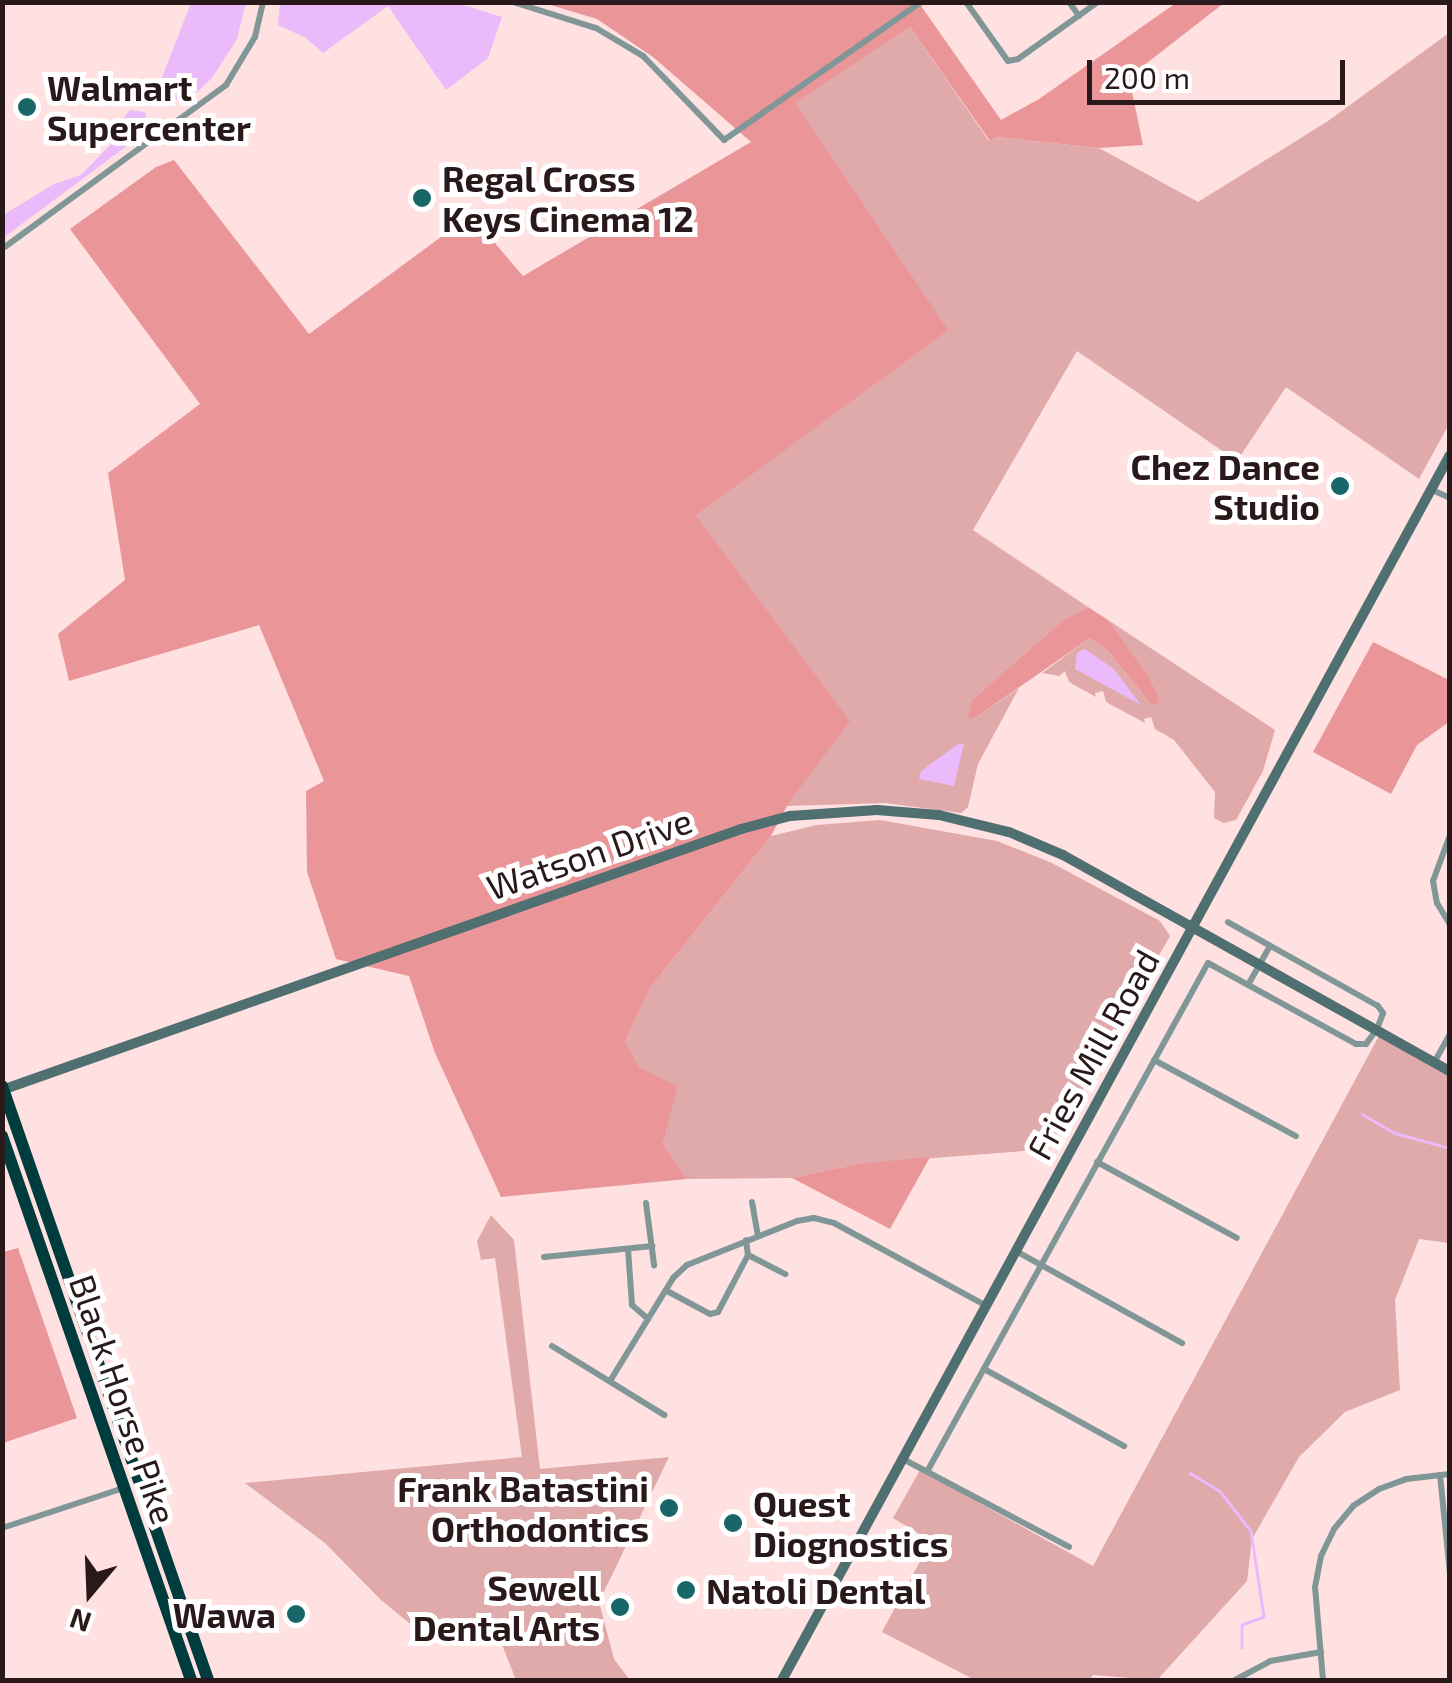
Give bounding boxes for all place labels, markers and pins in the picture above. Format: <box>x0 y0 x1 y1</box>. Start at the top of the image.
place label: Walmart Supercenter <box>47 66 251 148</box>
marker: Walmart Supercenter <box>16 96 38 118</box>
place label: Regal Cross Keys Cinema 12 <box>442 157 694 239</box>
marker: Regal Cross Keys Cinema 12 <box>411 187 433 209</box>
place label: Chez Dance Studio <box>1130 445 1320 527</box>
marker: Chez Dance Studio <box>1329 475 1351 497</box>
place label: Frank Batastini Orthodontics <box>397 1467 649 1549</box>
place label: Quest Diognostics <box>753 1482 948 1564</box>
marker: Frank Batastini Orthodontics <box>658 1497 680 1519</box>
marker: Quest Diognostics <box>722 1512 744 1534</box>
place label: Sewell Dental Arts <box>411 1566 600 1648</box>
place label: Natoli Dental <box>706 1569 925 1611</box>
marker: Natoli Dental <box>675 1579 697 1601</box>
place label: Wawa <box>173 1593 276 1635</box>
marker: Sewell Dental Arts <box>609 1596 631 1618</box>
marker: Wawa <box>285 1603 307 1625</box>

